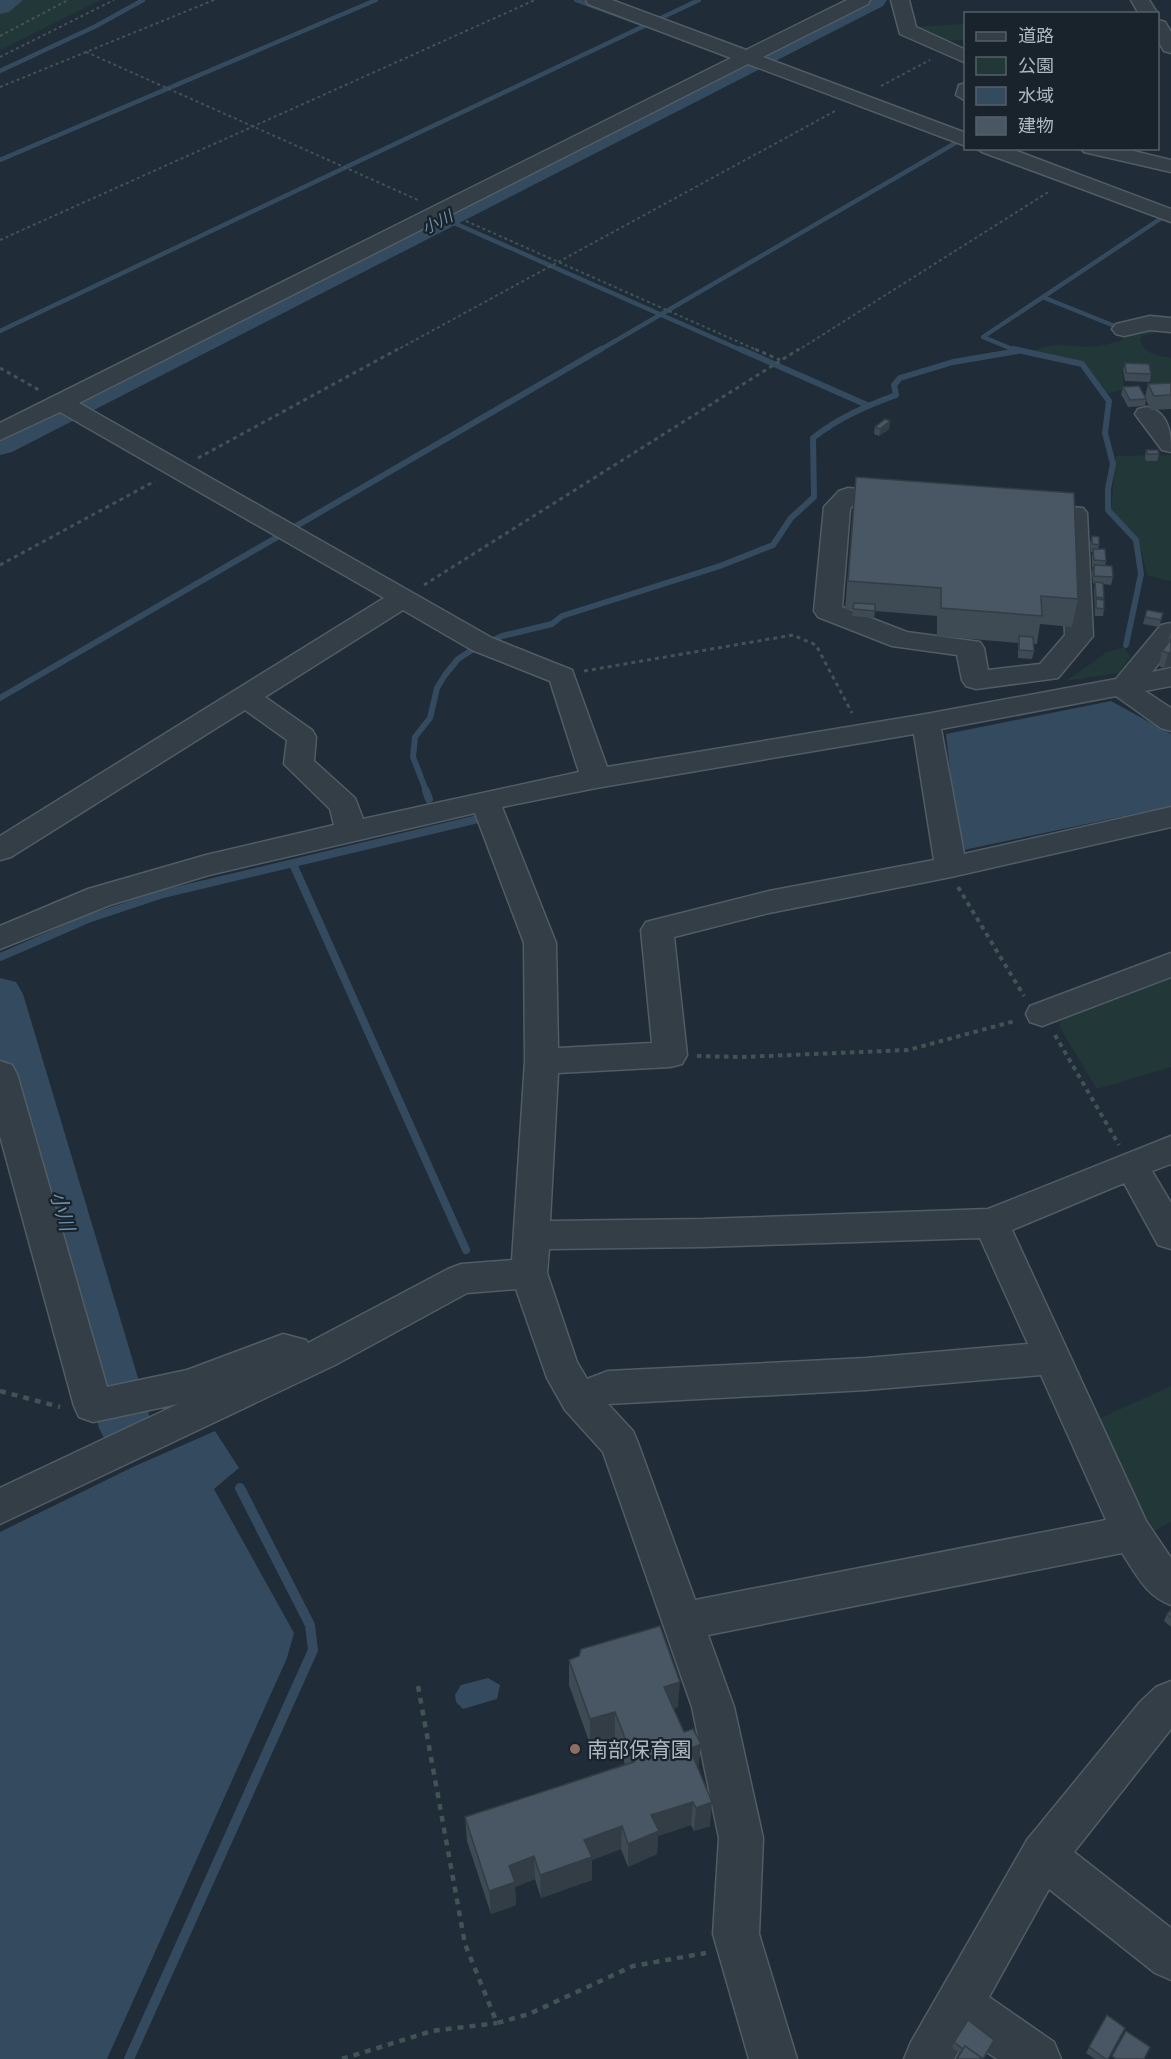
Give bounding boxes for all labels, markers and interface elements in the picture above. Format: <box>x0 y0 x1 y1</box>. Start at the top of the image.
legend <box>964 12 1159 150</box>
text: 道路 <box>1018 25 1054 46</box>
text: 公園 <box>1018 55 1054 76</box>
text: 水域 <box>1018 85 1054 106</box>
text: 建物 <box>1018 115 1054 136</box>
water label: 小川 <box>419 206 457 237</box>
water label: 小川 <box>46 1189 80 1235</box>
place label: 南部保育園 <box>587 1737 692 1761</box>
marker: 南部保育園 <box>568 1742 582 1756</box>

